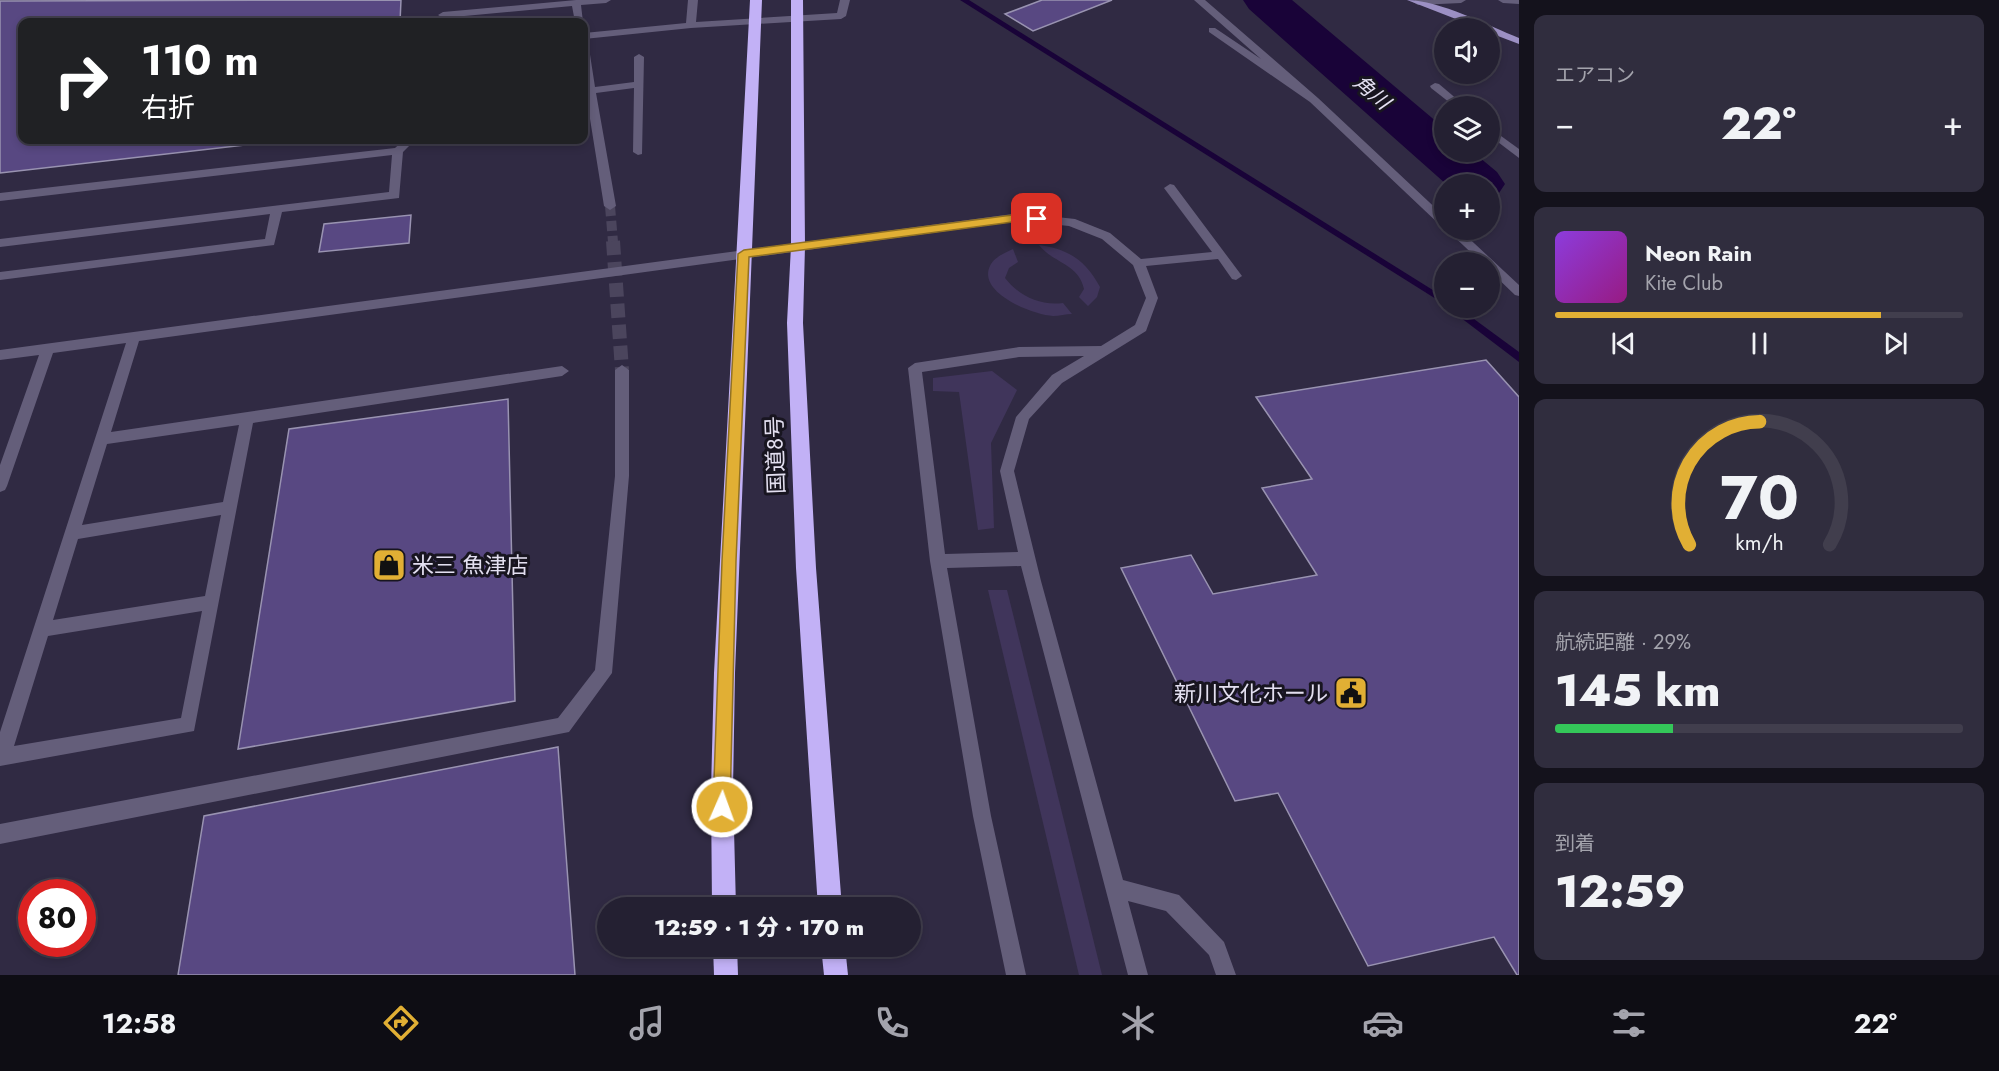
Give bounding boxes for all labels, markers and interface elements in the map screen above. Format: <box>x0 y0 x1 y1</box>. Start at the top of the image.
map controls <box>1434 18 1500 318</box>
button: sound <box>1434 18 1500 84</box>
text: 110 m <box>141 30 259 91</box>
icon: right <box>42 42 120 120</box>
text: エアコン <box>1555 61 1635 90</box>
water label: 角川 <box>1347 68 1398 118</box>
text: 右折 <box>141 88 195 127</box>
text: 22° <box>1721 91 1796 156</box>
button: layers <box>1434 96 1500 162</box>
text: − <box>1555 100 1574 147</box>
text: + <box>1943 100 1963 147</box>
button: + <box>1434 174 1500 240</box>
pin <box>1011 193 1062 244</box>
icon: arrive <box>1020 202 1053 235</box>
text: Neon Rain <box>1645 237 1752 269</box>
button: − <box>1434 252 1500 318</box>
text: Kite Club <box>1645 269 1723 298</box>
icon: previous <box>1607 327 1640 360</box>
icon: pause <box>1743 327 1776 360</box>
icon: next <box>1879 327 1912 360</box>
street label: 国道8号 <box>758 415 792 495</box>
text: 70 <box>1720 452 1798 542</box>
text: km/h <box>1735 527 1783 558</box>
shop icon: 米三 魚津店 <box>371 547 407 583</box>
place label: 米三 魚津店 <box>412 549 529 581</box>
text: 航続距離 · 29% <box>1555 628 1691 657</box>
text: 145 km <box>1555 658 1721 723</box>
public building icon: 新川文化ホール <box>1333 675 1369 711</box>
place label: 新川文化ホール <box>1174 677 1328 709</box>
position arrow <box>690 775 754 839</box>
text: 到着 <box>1555 829 1595 858</box>
text: 12:59 <box>1555 859 1686 924</box>
speed limit sign: 80 <box>18 879 96 957</box>
text: 12:59 · 1 分 · 170 m <box>654 911 864 943</box>
icon: directions <box>380 1002 422 1044</box>
icon: music <box>626 1002 668 1044</box>
icon: phone <box>871 1002 913 1044</box>
icon: climate <box>1117 1002 1159 1044</box>
icon: car <box>1362 1002 1404 1044</box>
icon: filters <box>1608 1002 1650 1044</box>
text: 12:58 <box>102 1004 176 1043</box>
text: 22° <box>1854 1004 1897 1043</box>

